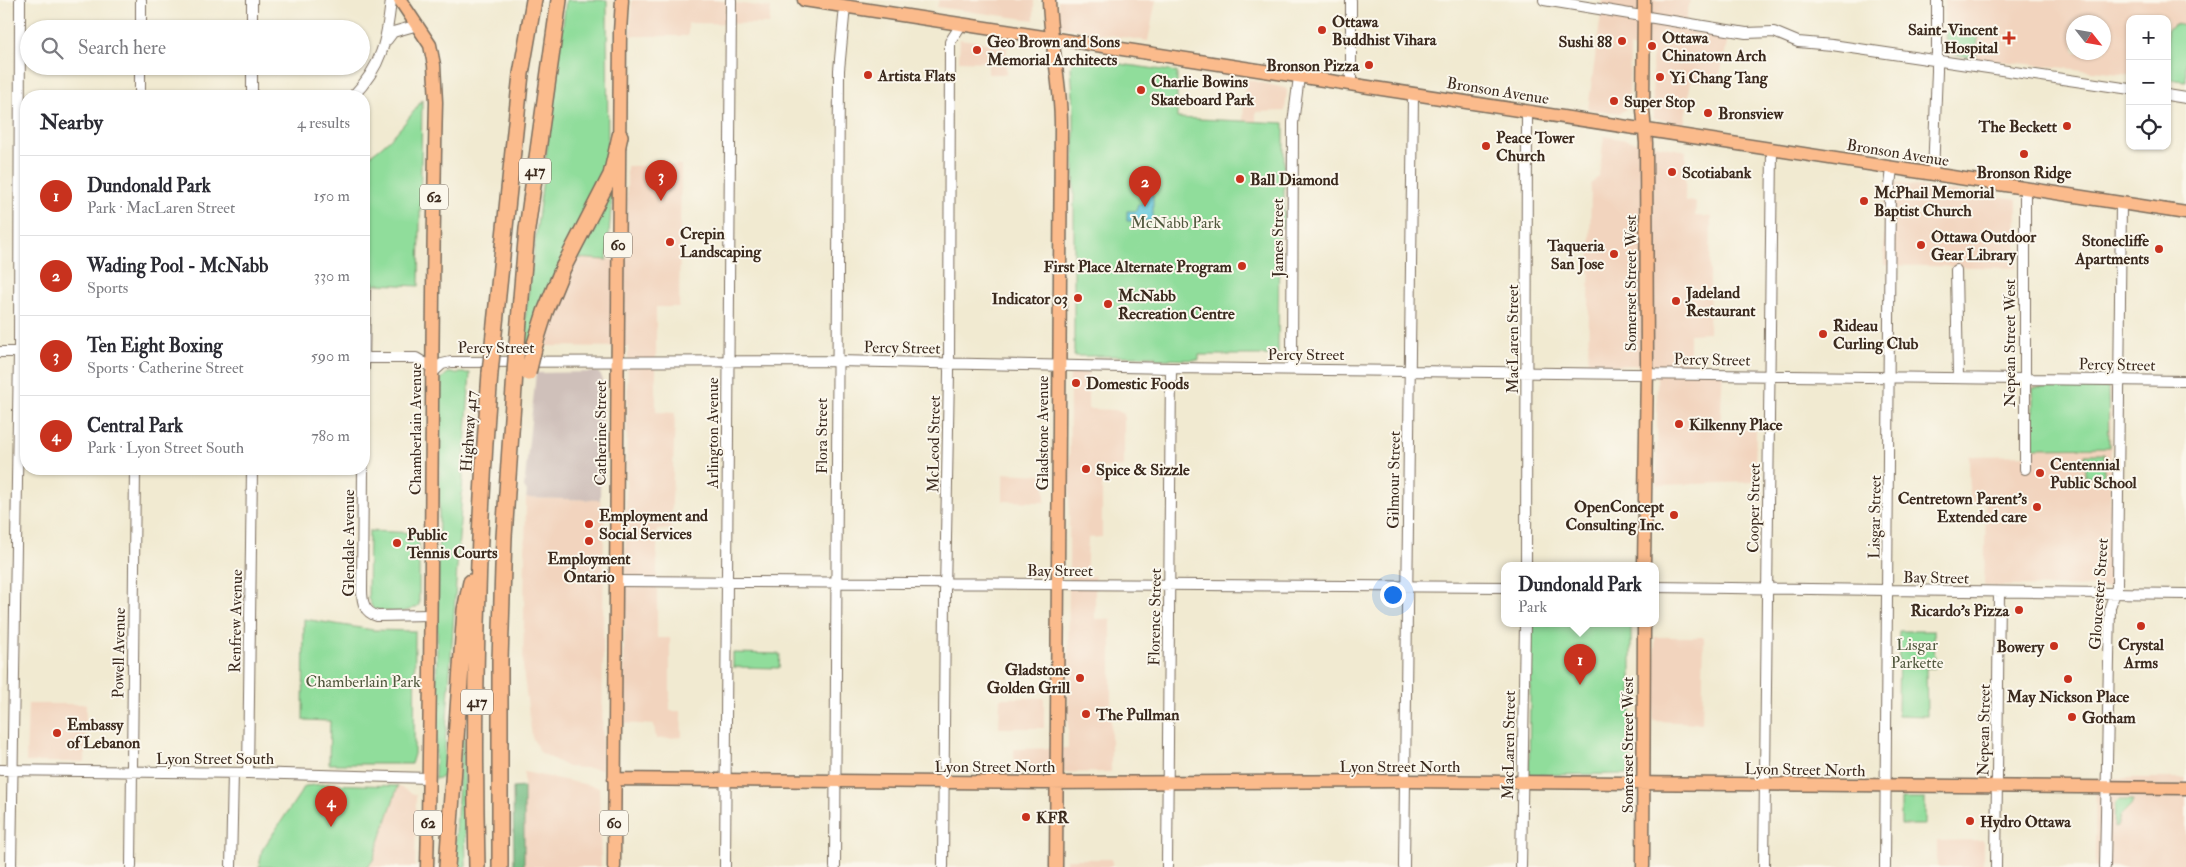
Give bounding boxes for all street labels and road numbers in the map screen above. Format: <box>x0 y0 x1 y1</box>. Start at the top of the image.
street label: Bronson Avenue <box>1445 73 1551 109</box>
street label: Bronson Avenue <box>1845 135 1951 171</box>
road number: 417 <box>519 158 551 184</box>
road number: 62 <box>420 184 448 210</box>
street label: James Street <box>1268 198 1289 279</box>
street label: Somerset Street West <box>1621 215 1641 351</box>
road number: 60 <box>604 232 632 258</box>
street label: Nepean Street West <box>2000 279 2021 407</box>
street label: MacLaren Street <box>1503 284 1523 394</box>
street label: Percy Street <box>863 337 941 359</box>
street label: Percy Street <box>458 338 534 358</box>
street label: Percy Street <box>1268 345 1344 365</box>
street label: Percy Street <box>1673 349 1751 371</box>
street label: Percy Street <box>2078 354 2156 376</box>
street label: Chamberlain Avenue <box>406 363 426 495</box>
street label: Gladstone Avenue <box>1033 375 1053 490</box>
street label: Arlington Avenue <box>703 377 723 490</box>
street label: Catherine Street <box>591 380 611 486</box>
street label: Highway 417 <box>456 389 482 473</box>
street label: McLeod Street <box>923 395 945 493</box>
street label: Flora Street <box>812 398 832 474</box>
street label: Gilmour Street <box>1383 431 1405 529</box>
street label: Cooper Street <box>1743 463 1766 553</box>
street label: Lisgar Street <box>1864 475 1886 559</box>
street label: Glendale Avenue <box>339 489 359 597</box>
street label: Gloucester Street <box>2085 538 2113 651</box>
street label: Bay Street <box>1027 561 1093 581</box>
street label: Bay Street <box>1903 567 1969 589</box>
street label: Florence Street <box>1144 568 1166 666</box>
street label: Renfrew Avenue <box>225 569 247 673</box>
street label: Powell Avenue <box>108 607 130 699</box>
street label: Somerset Street West <box>1618 677 1638 813</box>
street label: Nepean Street <box>1973 684 1996 776</box>
road number: 417 <box>461 690 493 714</box>
street label: MacLaren Street <box>1498 690 1520 800</box>
street label: Lyon Street South <box>156 749 275 769</box>
street label: Lyon Street North <box>935 757 1056 777</box>
street label: Lyon Street North <box>1340 757 1461 777</box>
street label: Lyon Street North <box>1744 759 1866 781</box>
road number: 62 <box>414 810 442 836</box>
road number: 60 <box>600 810 628 836</box>

